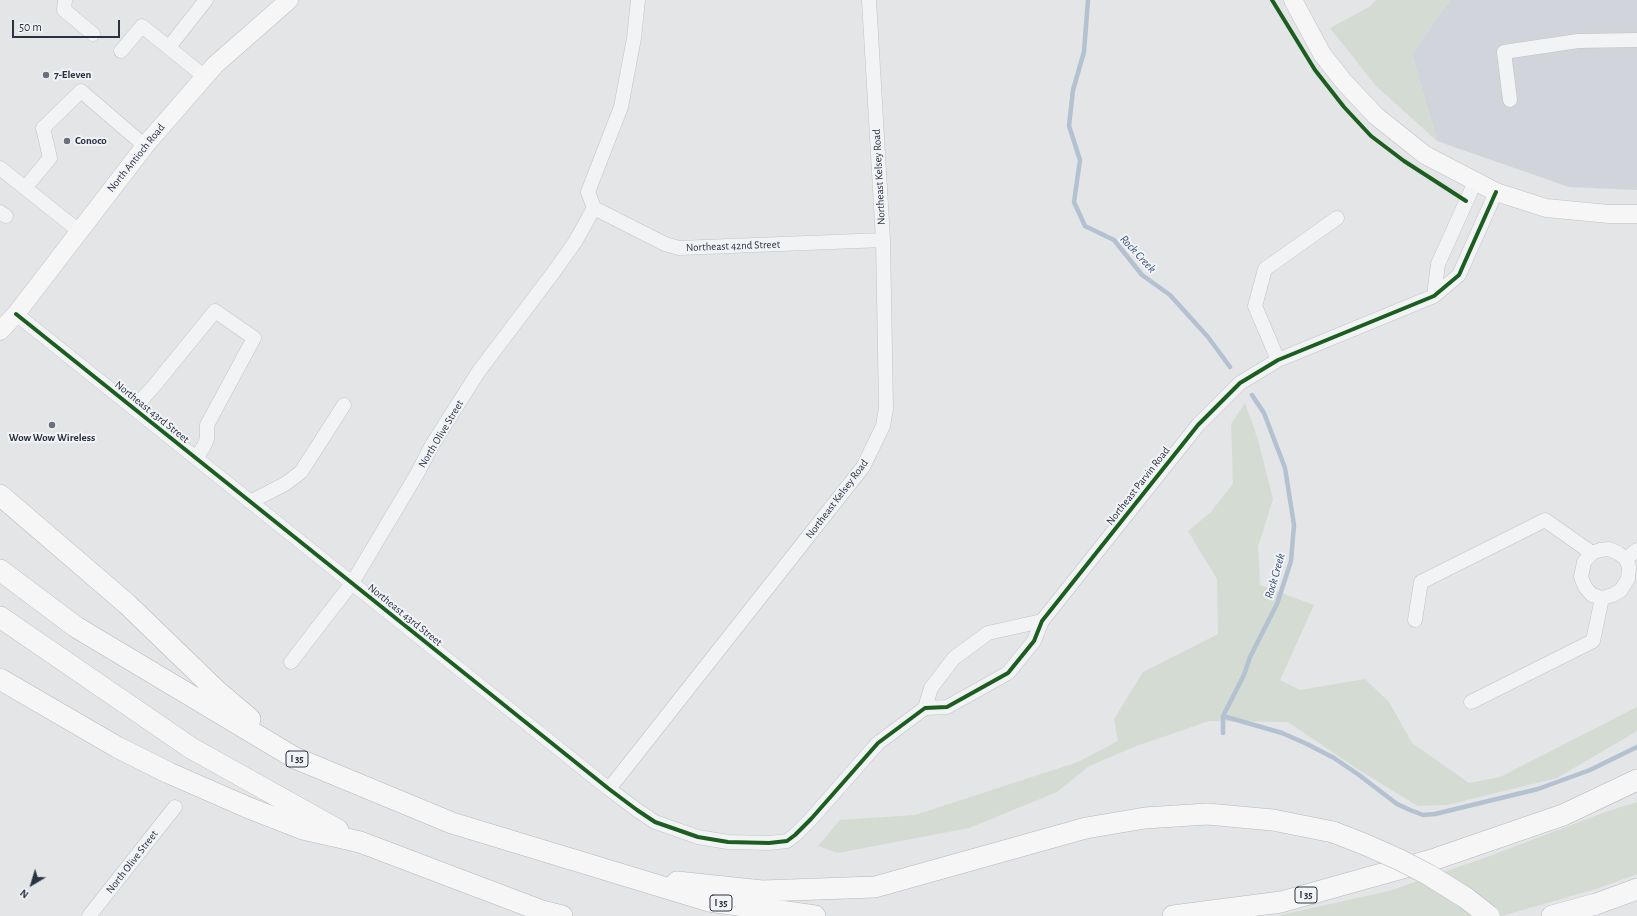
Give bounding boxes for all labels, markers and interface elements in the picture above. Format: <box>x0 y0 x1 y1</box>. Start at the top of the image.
scale bar <box>14 12 122 38</box>
text: 50 m <box>19 21 42 33</box>
place label: 7-Eleven <box>54 68 91 82</box>
marker: 7-Eleven <box>41 70 51 80</box>
street label: North Antioch Road <box>104 121 168 195</box>
street label: Northeast Kelsey Road <box>870 129 888 225</box>
place label: Conoco <box>75 134 107 148</box>
marker: Conoco <box>62 136 72 146</box>
water label: Rock Creek <box>1117 232 1159 276</box>
street label: Northeast 42nd Street <box>686 238 780 254</box>
street label: Northeast 43rd Street <box>112 378 192 446</box>
street label: North Olive Street <box>416 398 466 470</box>
marker: Wow Wow Wireless <box>47 420 57 430</box>
place label: Wow Wow Wireless <box>9 431 95 445</box>
street label: Northeast Parvin Road <box>1103 444 1173 528</box>
street label: Northeast Kelsey Road <box>803 457 871 541</box>
water label: Rock Creek <box>1262 552 1288 600</box>
street label: Northeast 43rd Street <box>365 581 445 649</box>
road number: I 35 <box>286 751 308 767</box>
street label: North Olive Street <box>103 828 161 896</box>
north arrow <box>12 864 52 904</box>
text: N <box>18 887 31 901</box>
road number: I 35 <box>1295 887 1317 903</box>
road number: I 35 <box>710 895 732 911</box>

